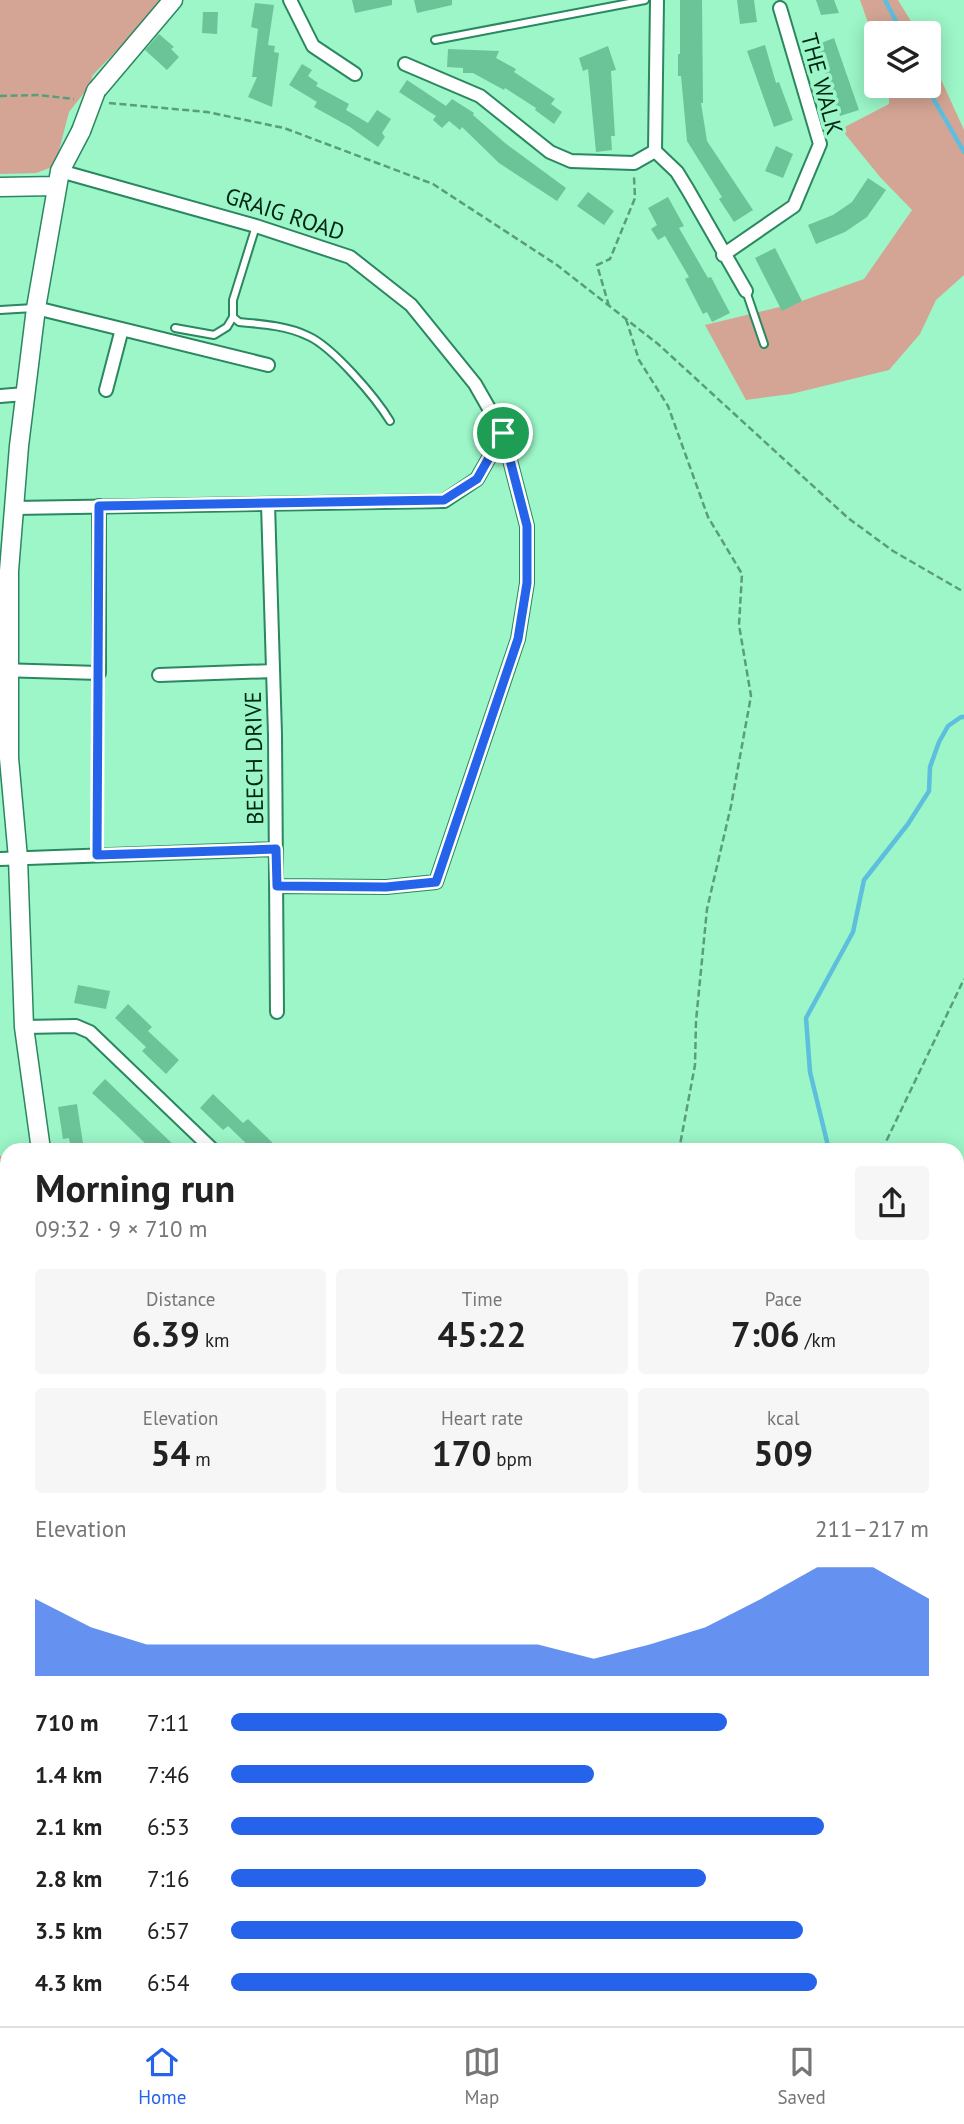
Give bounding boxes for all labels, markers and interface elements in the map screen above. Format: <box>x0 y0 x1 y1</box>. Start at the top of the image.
map controls <box>864 21 941 98</box>
button: layers <box>864 21 941 98</box>
street label: THE WALK <box>795 30 850 138</box>
street label: GRAIG ROAD <box>222 181 349 246</box>
pin <box>473 403 533 463</box>
icon: arrive <box>484 414 522 452</box>
street label: BEECH DRIVE <box>238 691 269 825</box>
text: Morning run <box>35 1163 235 1212</box>
button: share <box>855 1166 929 1240</box>
text: 09:32 · 9 × 710 m <box>35 1214 207 1243</box>
text: Distance <box>146 1287 215 1311</box>
text: Time <box>462 1287 502 1311</box>
text: Pace <box>765 1287 802 1311</box>
text: 6.39 <box>132 1311 200 1357</box>
text: 45:22 <box>438 1311 526 1357</box>
text: 7:06 <box>731 1311 800 1357</box>
text: km <box>200 1328 230 1352</box>
text: /km <box>800 1328 836 1352</box>
text: Elevation <box>143 1406 219 1430</box>
text: Heart rate <box>441 1406 523 1430</box>
text: kcal <box>767 1406 800 1430</box>
text: 54 <box>151 1430 190 1476</box>
text: 170 <box>432 1430 491 1476</box>
text: 509 <box>754 1430 813 1476</box>
text: m <box>190 1447 211 1471</box>
text: bpm <box>491 1447 532 1471</box>
text: Elevation <box>35 1514 127 1543</box>
text: 211–217 m <box>815 1514 929 1543</box>
text: 710 m <box>35 1708 98 1737</box>
text: 7:11 <box>147 1708 190 1737</box>
text: 1.4 km <box>35 1760 102 1789</box>
text: 7:46 <box>147 1760 190 1789</box>
text: 2.1 km <box>35 1812 102 1841</box>
text: 6:53 <box>147 1812 190 1841</box>
text: 2.8 km <box>35 1864 102 1893</box>
text: 7:16 <box>147 1864 190 1893</box>
text: 3.5 km <box>35 1916 102 1945</box>
text: 6:57 <box>147 1916 190 1945</box>
text: 4.3 km <box>35 1968 102 1997</box>
text: 6:54 <box>147 1968 190 1997</box>
tab: Home <box>138 2043 186 2109</box>
tab: Map <box>463 2043 501 2109</box>
tab: Saved <box>777 2043 826 2109</box>

